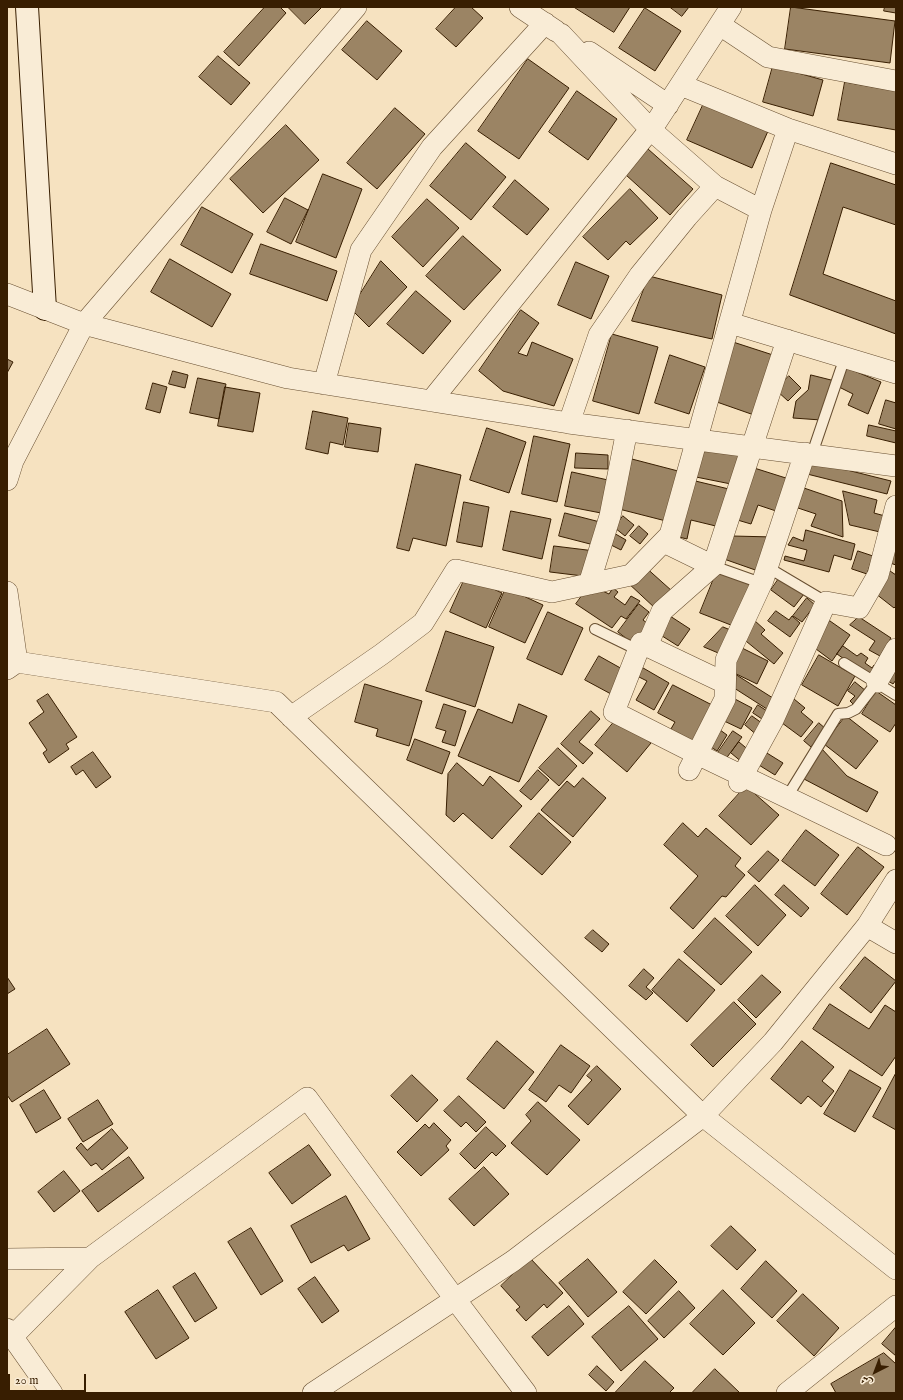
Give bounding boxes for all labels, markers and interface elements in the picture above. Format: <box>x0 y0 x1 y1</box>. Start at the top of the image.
north arrow <box>855 1352 895 1392</box>
scale bar <box>10 1366 88 1392</box>
text: ش <box>858 1372 876 1390</box>
text: 20 m <box>15 1373 38 1388</box>

